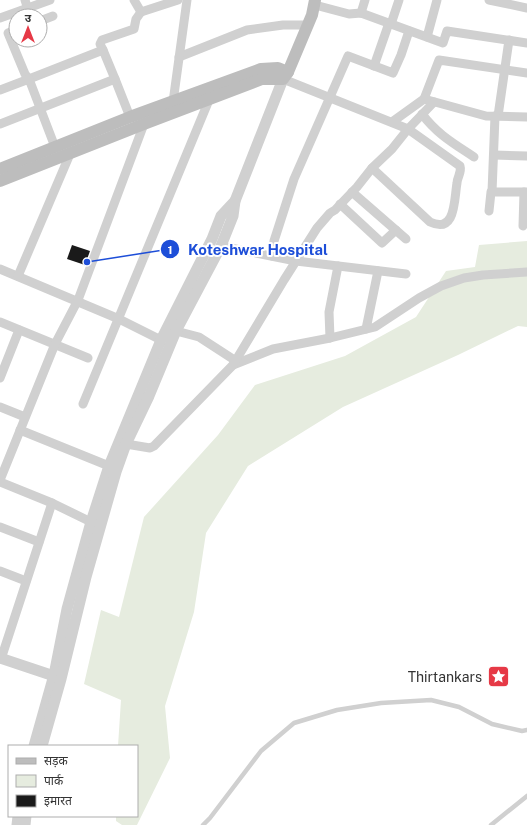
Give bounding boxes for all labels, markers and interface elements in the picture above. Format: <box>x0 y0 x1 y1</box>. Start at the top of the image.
north arrow <box>8 8 48 48</box>
text: उ <box>25 12 32 24</box>
callout: Koteshwar Hospital <box>160 236 336 263</box>
text: Koteshwar Hospital <box>188 241 328 258</box>
text: 1 <box>167 243 173 257</box>
place icon: Thirtankars <box>485 664 511 690</box>
place label: Thirtankars <box>408 669 482 685</box>
legend <box>8 745 138 817</box>
text: सड़क <box>44 754 69 768</box>
text: पार्क <box>44 774 64 788</box>
text: इमारत <box>44 794 73 808</box>

